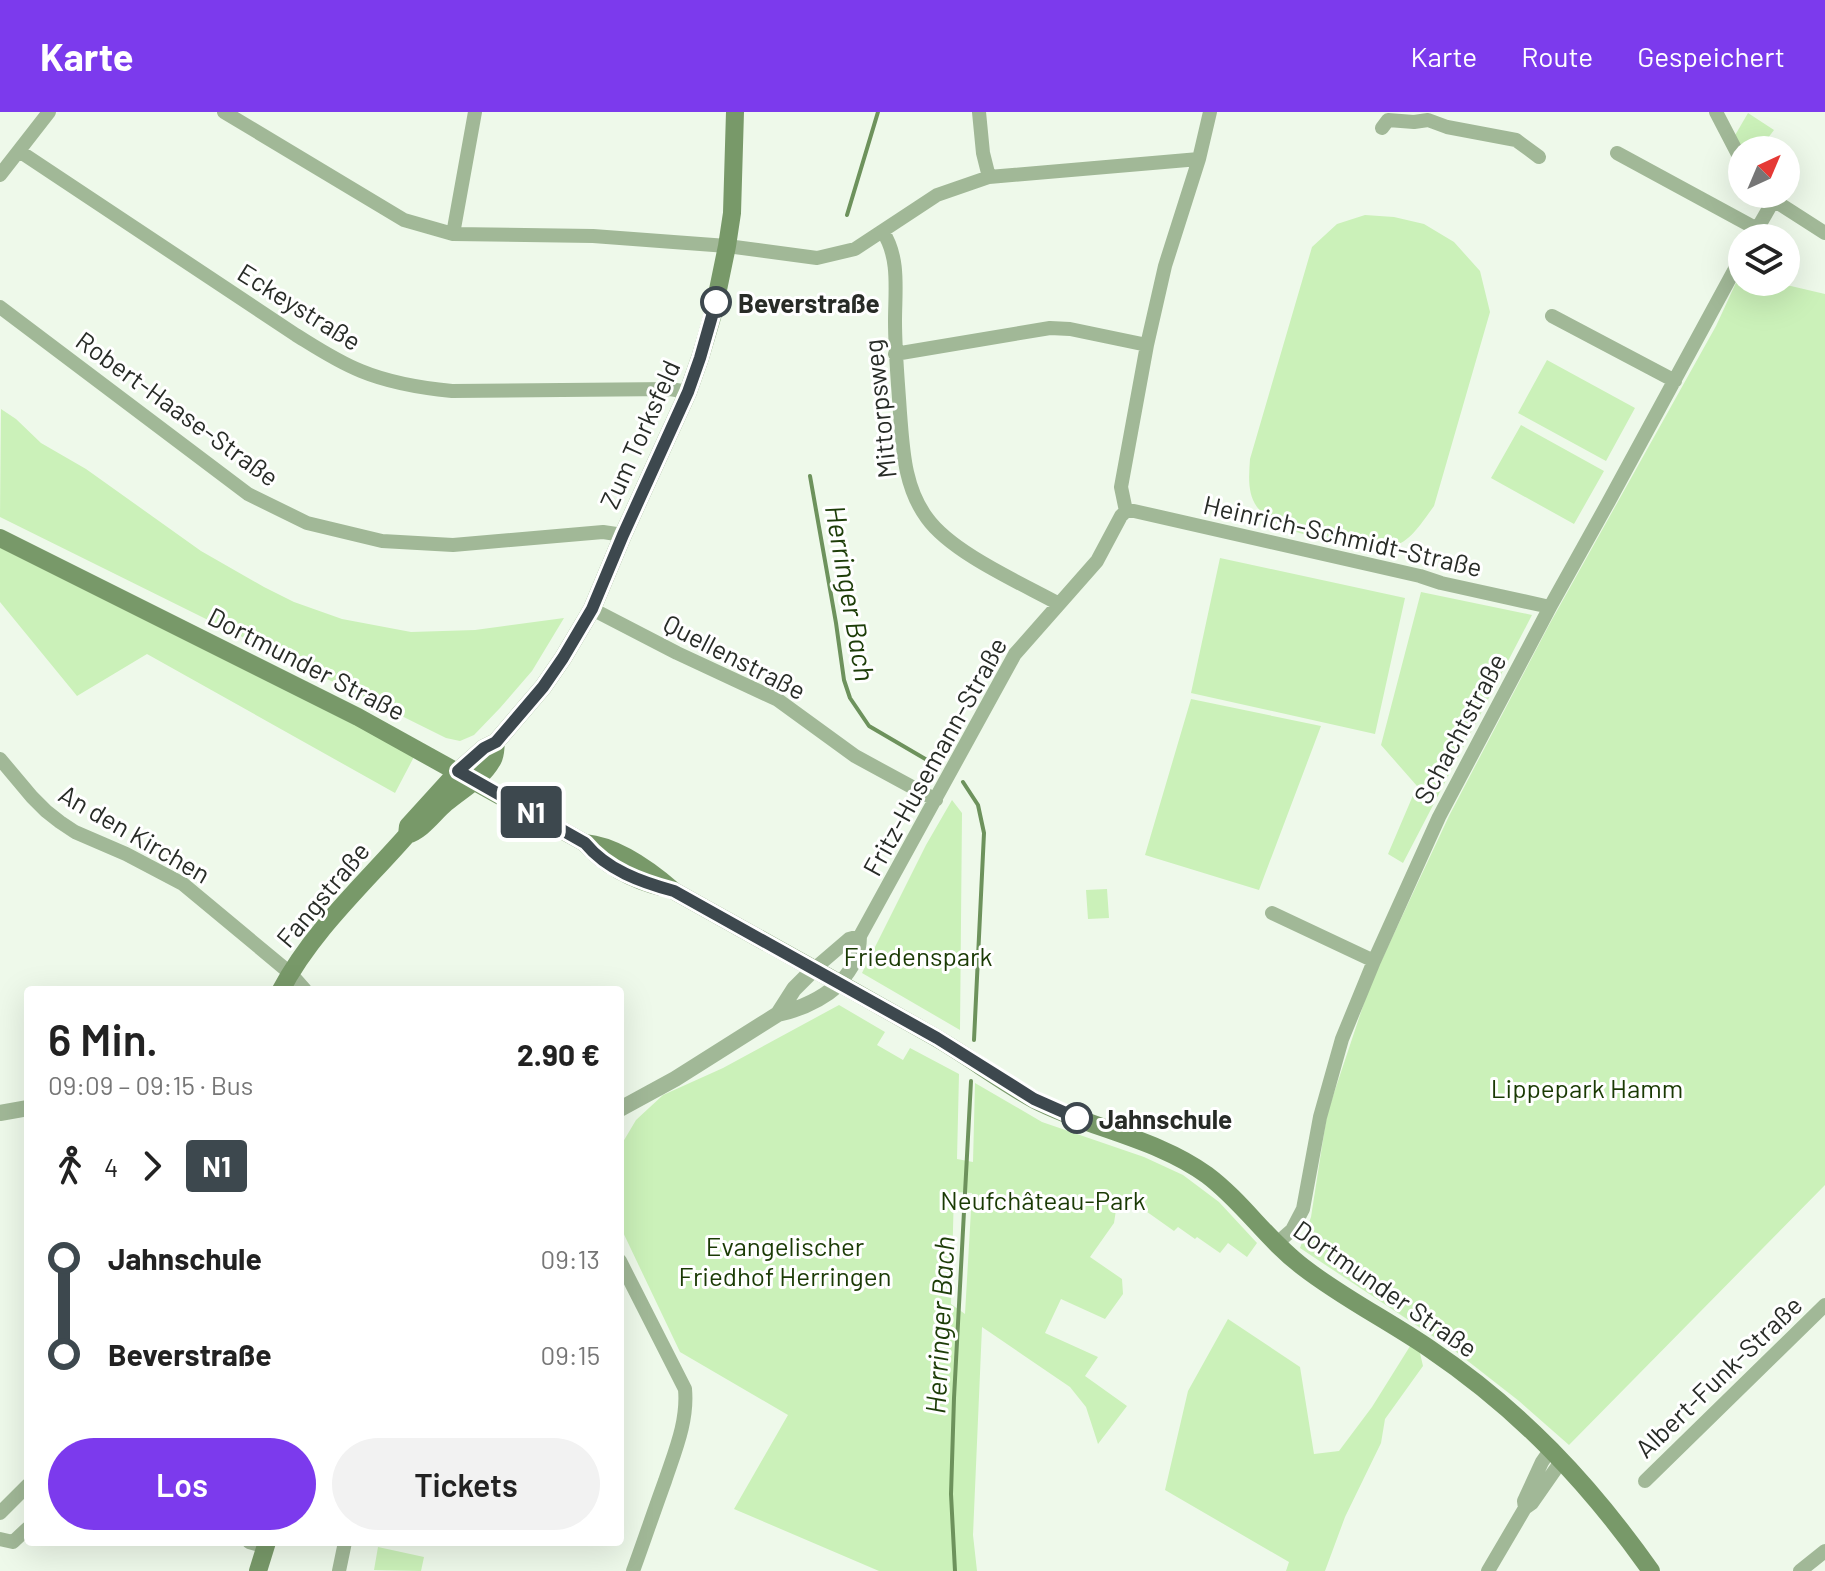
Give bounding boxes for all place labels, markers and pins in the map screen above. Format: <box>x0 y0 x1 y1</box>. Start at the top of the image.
marker: Beverstraße <box>701 287 731 317</box>
place label: Beverstraße <box>738 287 880 318</box>
marker: Jahnschule <box>1062 1103 1092 1133</box>
place label: Jahnschule <box>1099 1103 1232 1134</box>

